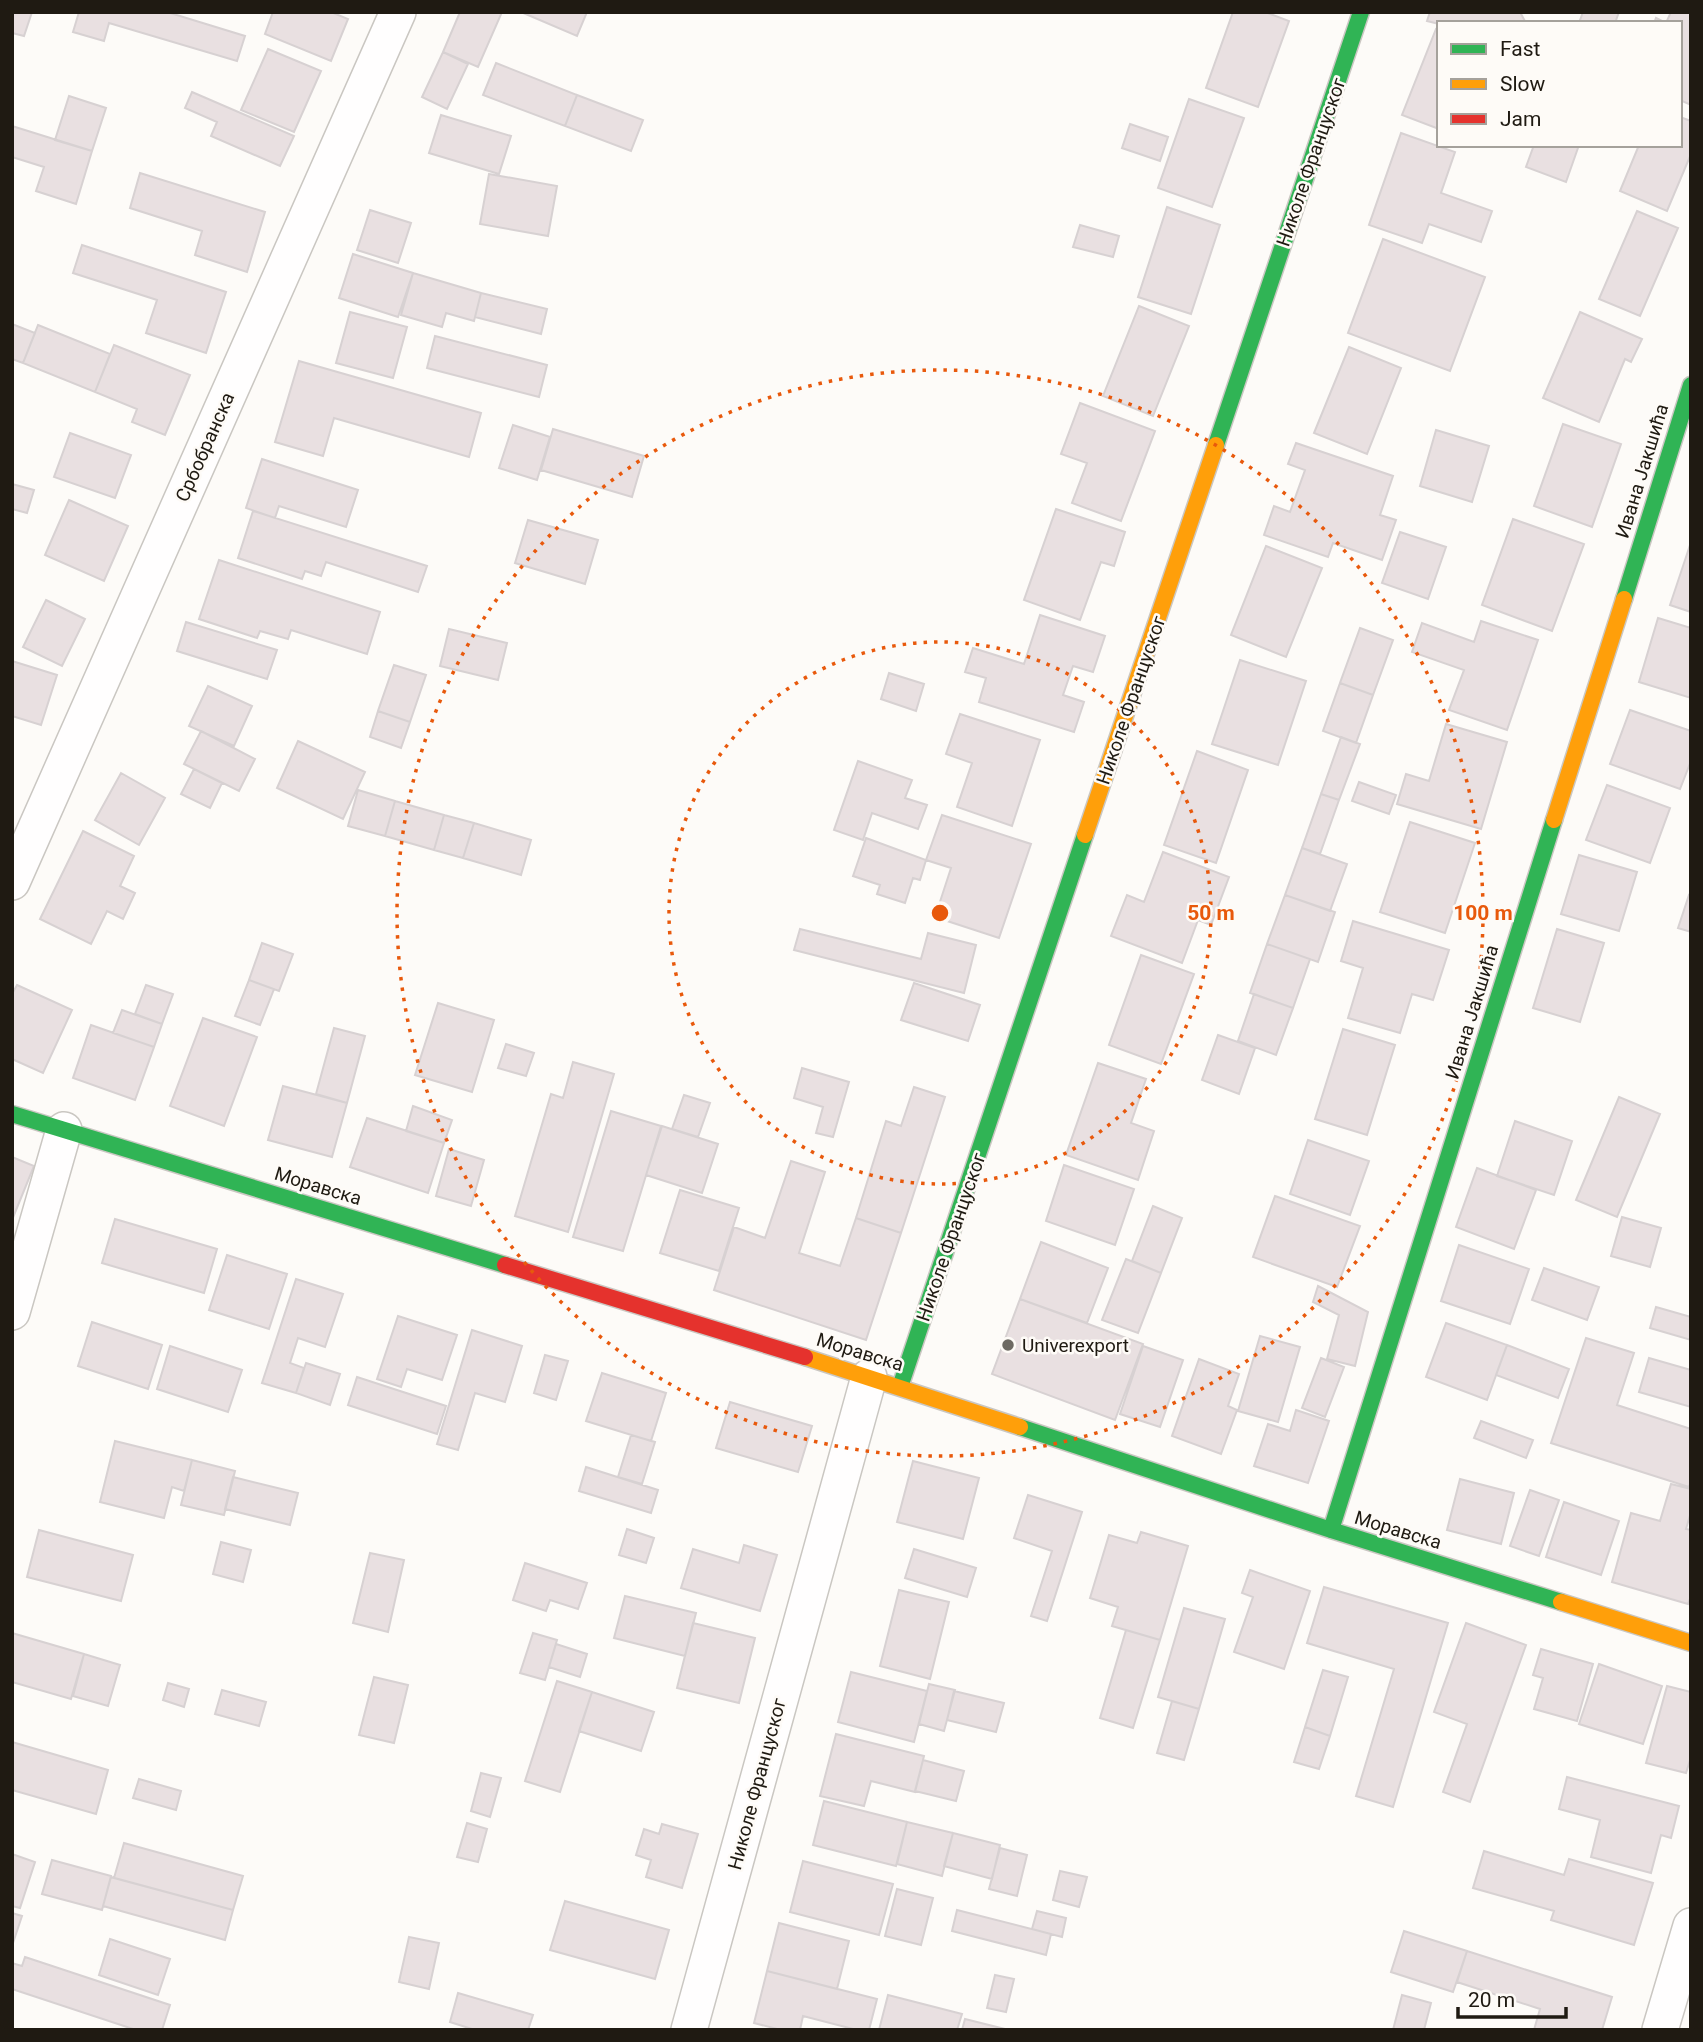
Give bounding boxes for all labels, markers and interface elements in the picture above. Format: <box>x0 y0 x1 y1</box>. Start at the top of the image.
legend <box>1437 21 1682 147</box>
text: Fast <box>1500 37 1541 61</box>
text: Slow <box>1500 72 1546 96</box>
street label: Николе Француског <box>1271 75 1351 249</box>
text: Jam <box>1500 107 1541 131</box>
street label: Србобранска <box>171 389 239 505</box>
street label: Ивана Јакшића <box>1611 401 1673 541</box>
street label: Николе Француског <box>1091 613 1171 787</box>
centre of rings <box>928 901 952 925</box>
text: 50 m <box>1187 901 1235 925</box>
text: 100 m <box>1453 901 1513 925</box>
street label: Ивана Јакшића <box>1441 942 1503 1082</box>
street label: Николе Француског <box>911 1150 991 1324</box>
street label: Моравска <box>272 1162 364 1210</box>
street label: Моравска <box>814 1328 906 1376</box>
place label: Univerexport <box>1022 1334 1129 1357</box>
marker: Univerexport <box>1000 1337 1016 1353</box>
street label: Моравска <box>1352 1506 1444 1554</box>
street label: Николе Француског <box>723 1696 791 1872</box>
scale bar <box>1458 1976 1566 2020</box>
text: 20 m <box>1468 1988 1515 2012</box>

